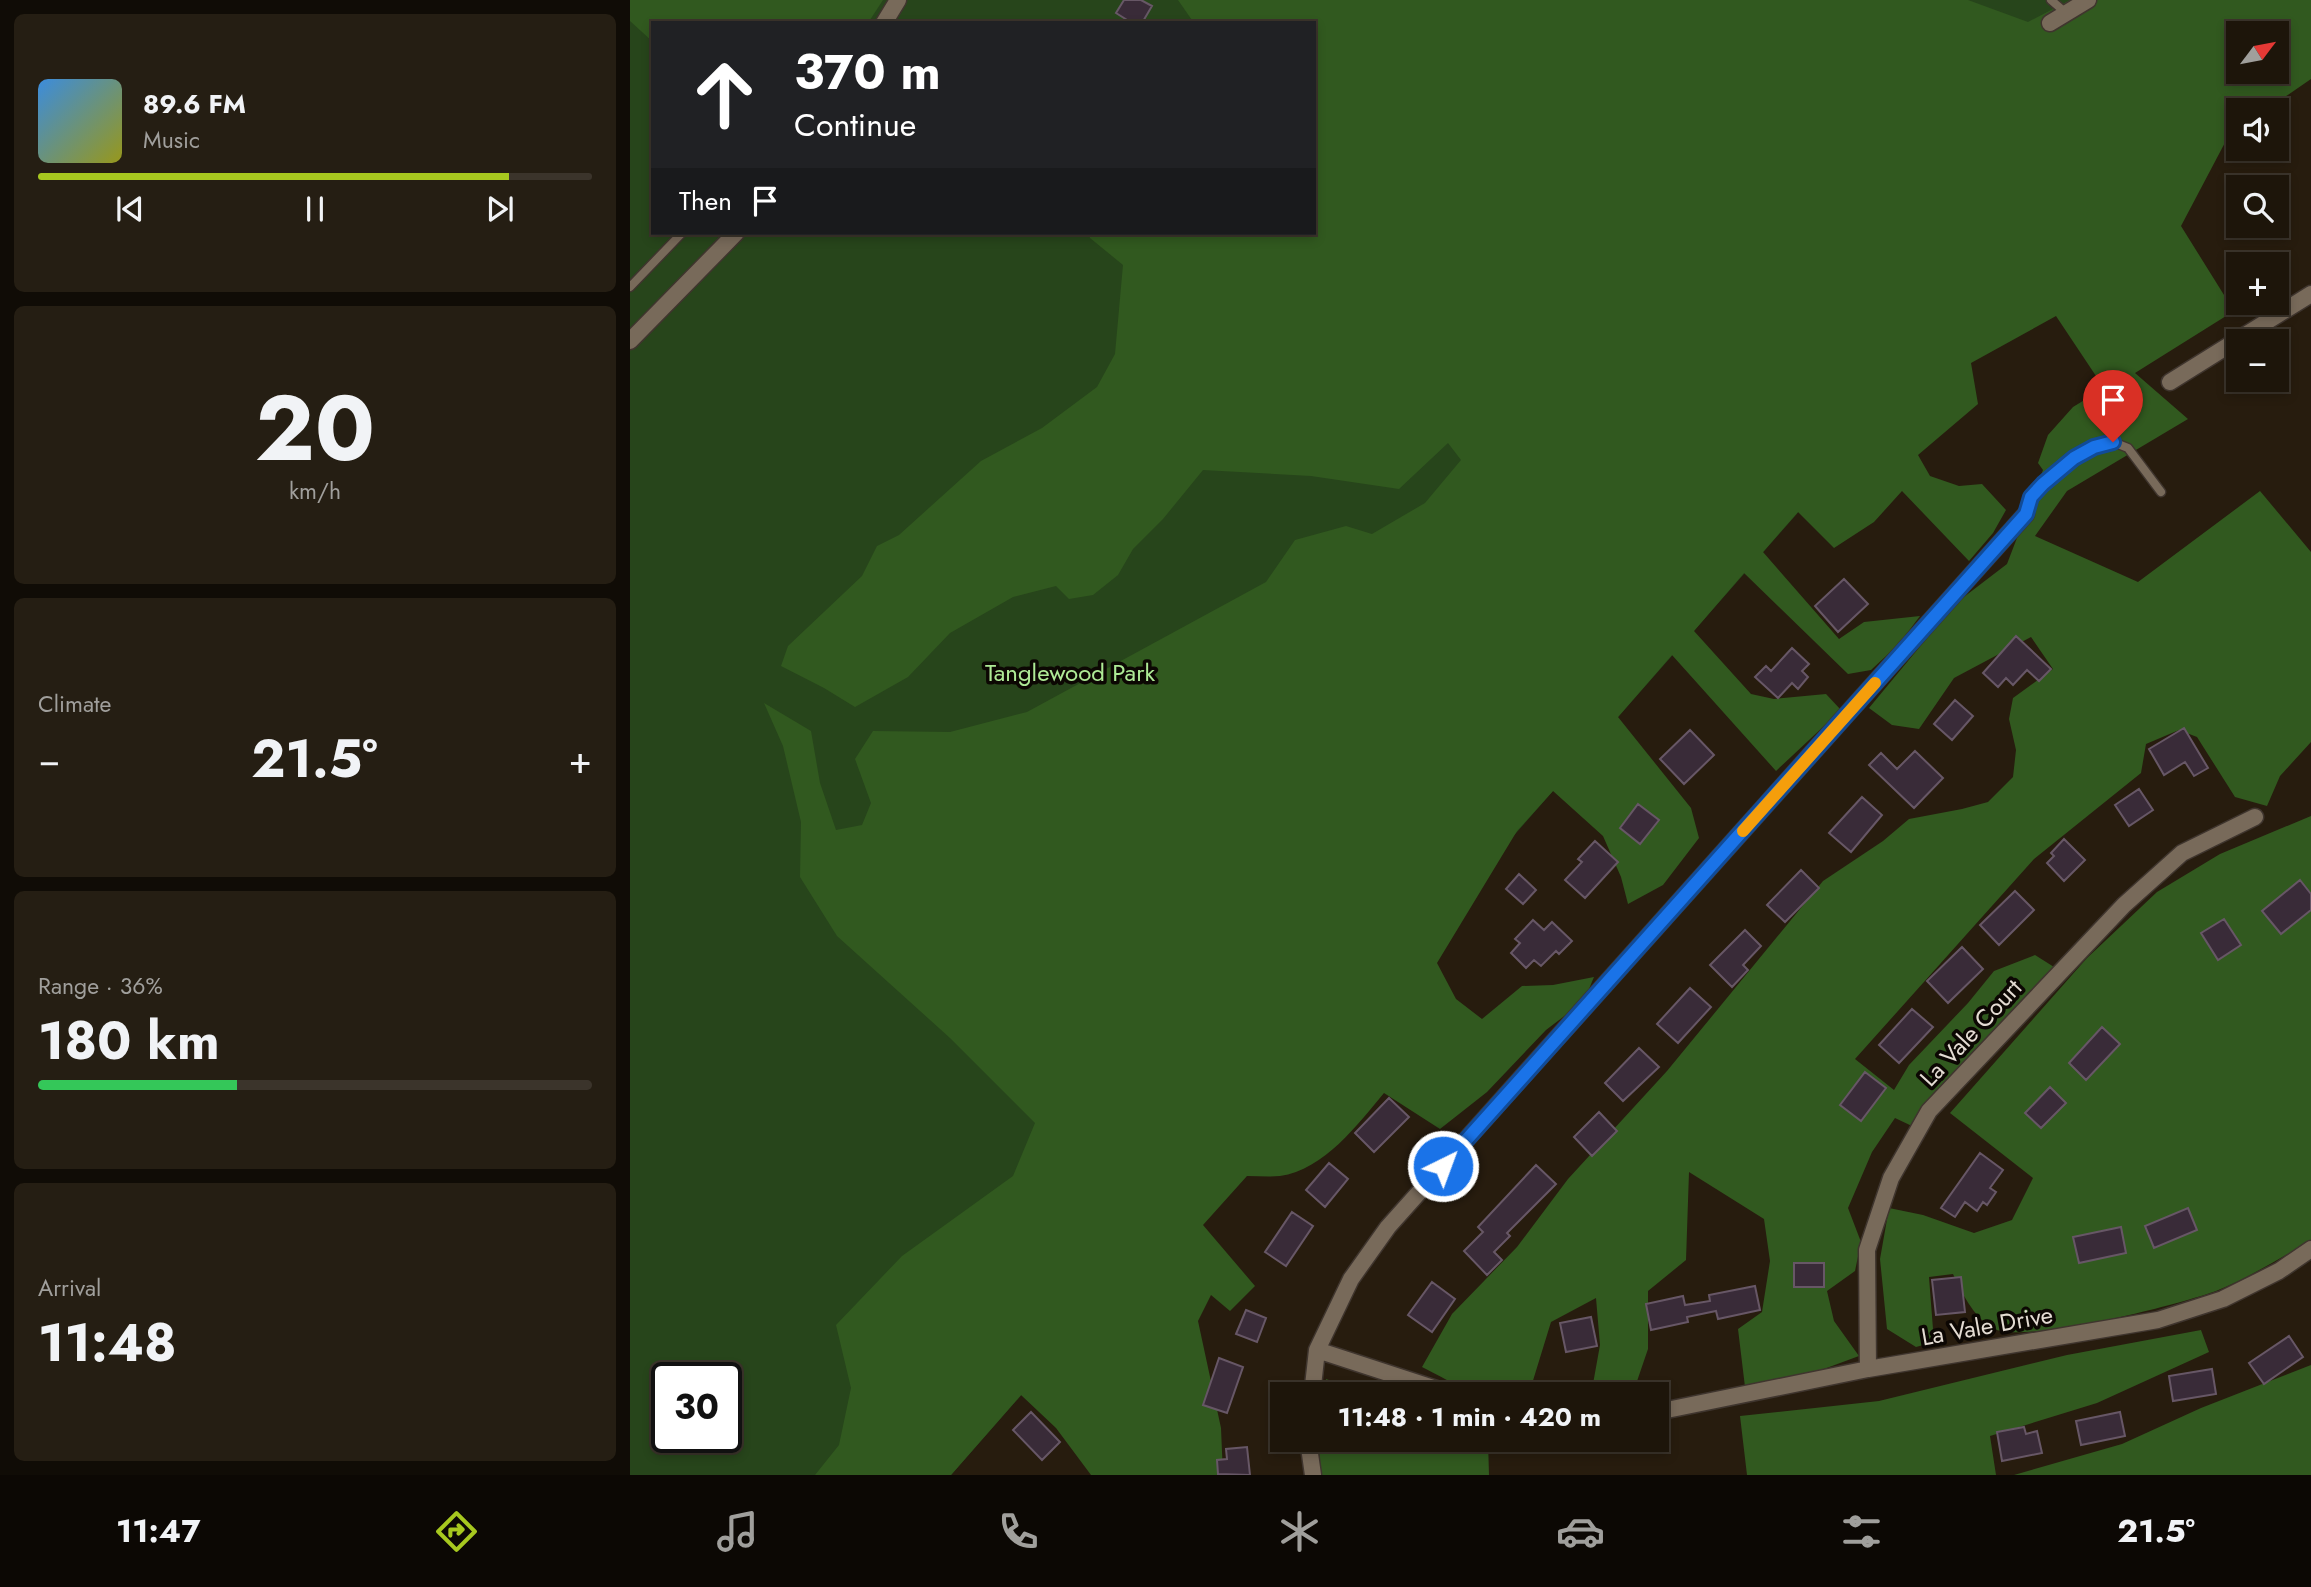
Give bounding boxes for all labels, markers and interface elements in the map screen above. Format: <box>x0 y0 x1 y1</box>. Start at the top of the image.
north arrow <box>2226 21 2289 84</box>
map controls <box>2226 21 2289 392</box>
text: 370 m <box>794 37 941 107</box>
icon: ahead <box>679 49 770 140</box>
text: 89.6 FM <box>143 85 246 123</box>
button: sound <box>2226 98 2289 161</box>
text: Continue <box>794 102 916 148</box>
text: Music <box>143 123 200 157</box>
button: search <box>2226 175 2289 238</box>
text: Then <box>679 182 732 220</box>
icon: arrive <box>746 182 784 220</box>
icon: previous <box>111 190 149 228</box>
icon: pause <box>296 190 334 228</box>
icon: next <box>481 190 519 228</box>
button: + <box>2226 252 2289 315</box>
button: − <box>2226 329 2289 392</box>
text: 20 <box>255 363 375 494</box>
pin <box>2083 370 2143 442</box>
icon: arrive <box>2094 381 2132 419</box>
text: km/h <box>289 474 341 508</box>
park label: Tanglewood Park <box>985 655 1155 690</box>
text: Climate <box>38 687 111 721</box>
text: 21.5° <box>251 721 378 797</box>
text: − <box>38 732 60 787</box>
text: + <box>569 732 592 787</box>
text: Range · 36% <box>38 969 163 1003</box>
street label: La Vale Court <box>1912 971 2030 1094</box>
text: 180 km <box>38 1003 220 1079</box>
position arrow <box>1406 1129 1480 1203</box>
text: Arrival <box>38 1271 101 1305</box>
street label: La Vale Drive <box>1918 1297 2055 1354</box>
text: 11:48 <box>38 1305 177 1381</box>
speed limit sign: 30 <box>651 1362 742 1453</box>
text: 11:48 · 1 min · 420 m <box>1338 1398 1601 1436</box>
icon: directions <box>432 1507 481 1556</box>
icon: music <box>713 1507 762 1556</box>
icon: phone <box>994 1507 1043 1556</box>
icon: climate <box>1275 1507 1324 1556</box>
icon: car <box>1556 1507 1605 1556</box>
icon: filters <box>1837 1507 1886 1556</box>
text: 11:47 <box>116 1508 200 1554</box>
text: 21.5° <box>2117 1508 2195 1554</box>

